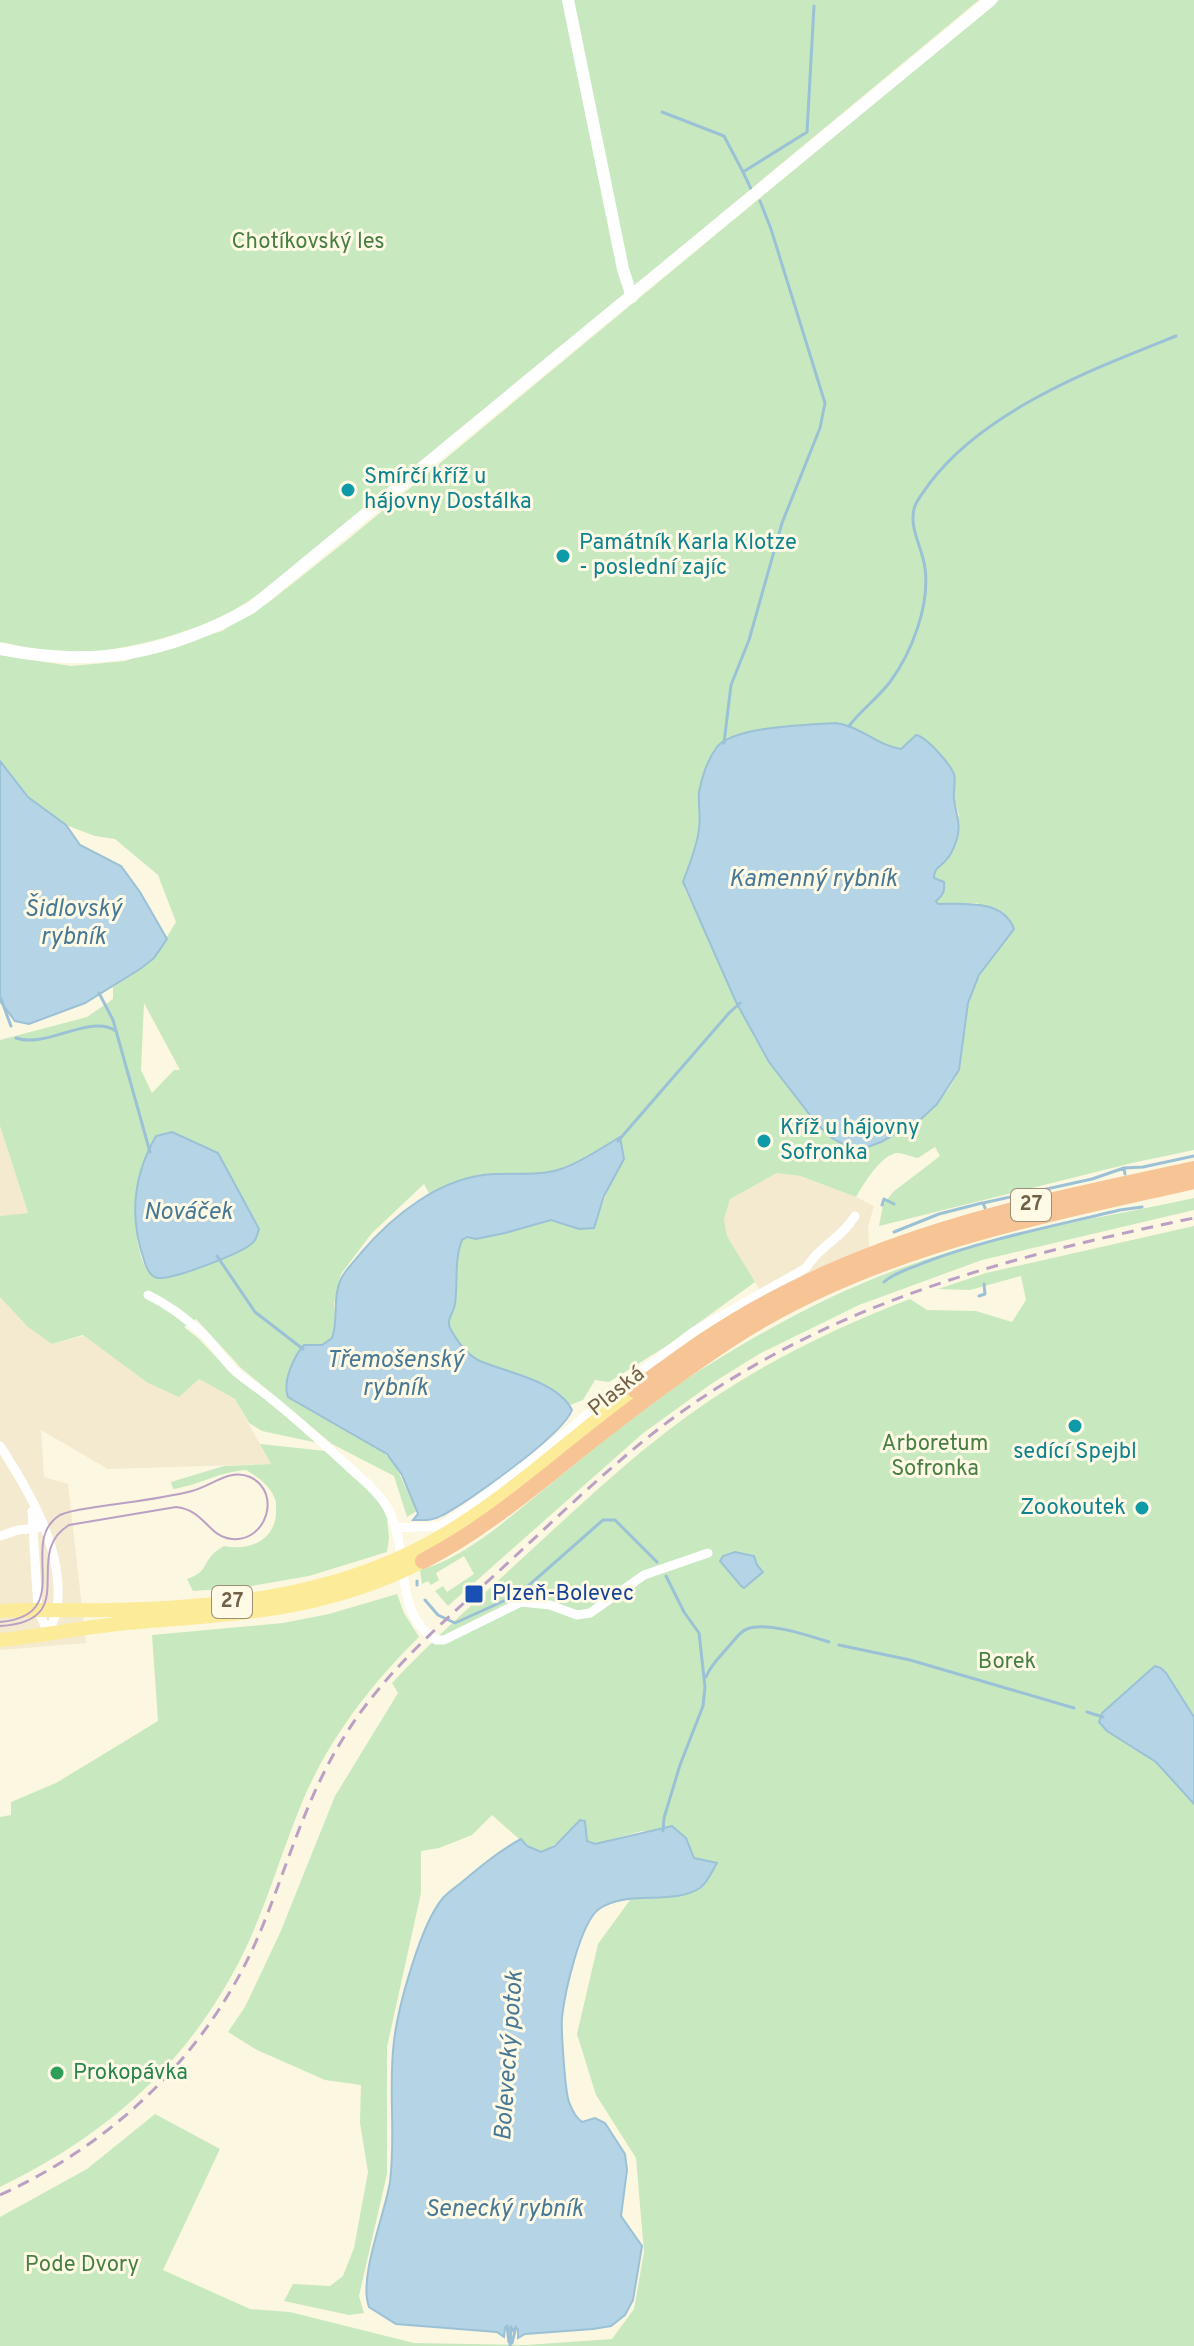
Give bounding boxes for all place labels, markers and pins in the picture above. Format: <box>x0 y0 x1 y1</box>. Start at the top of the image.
place label: Smírčí kříž u hájovny Dostálka <box>364 464 532 516</box>
marker: Smírčí kříž u hájovny Dostálka <box>339 481 357 499</box>
place label: Památník Karla Klotze - poslední zajíc <box>579 530 797 582</box>
marker: Památník Karla Klotze - poslední zajíc <box>554 547 572 565</box>
place label: Kříž u hájovny Sofronka <box>780 1115 920 1167</box>
marker: Kříž u hájovny Sofronka <box>755 1132 773 1150</box>
marker: sedící Spejbl <box>1066 1417 1084 1435</box>
place label: sedící Spejbl <box>1013 1439 1137 1466</box>
place label: Zookoutek <box>1020 1495 1126 1522</box>
marker: Zookoutek <box>1133 1499 1151 1517</box>
place label: Plzeň-Bolevec <box>492 1581 634 1608</box>
marker: Plzeň-Bolevec <box>463 1583 485 1605</box>
place label: Prokopávka <box>73 2060 188 2087</box>
marker: Prokopávka <box>48 2064 66 2082</box>

